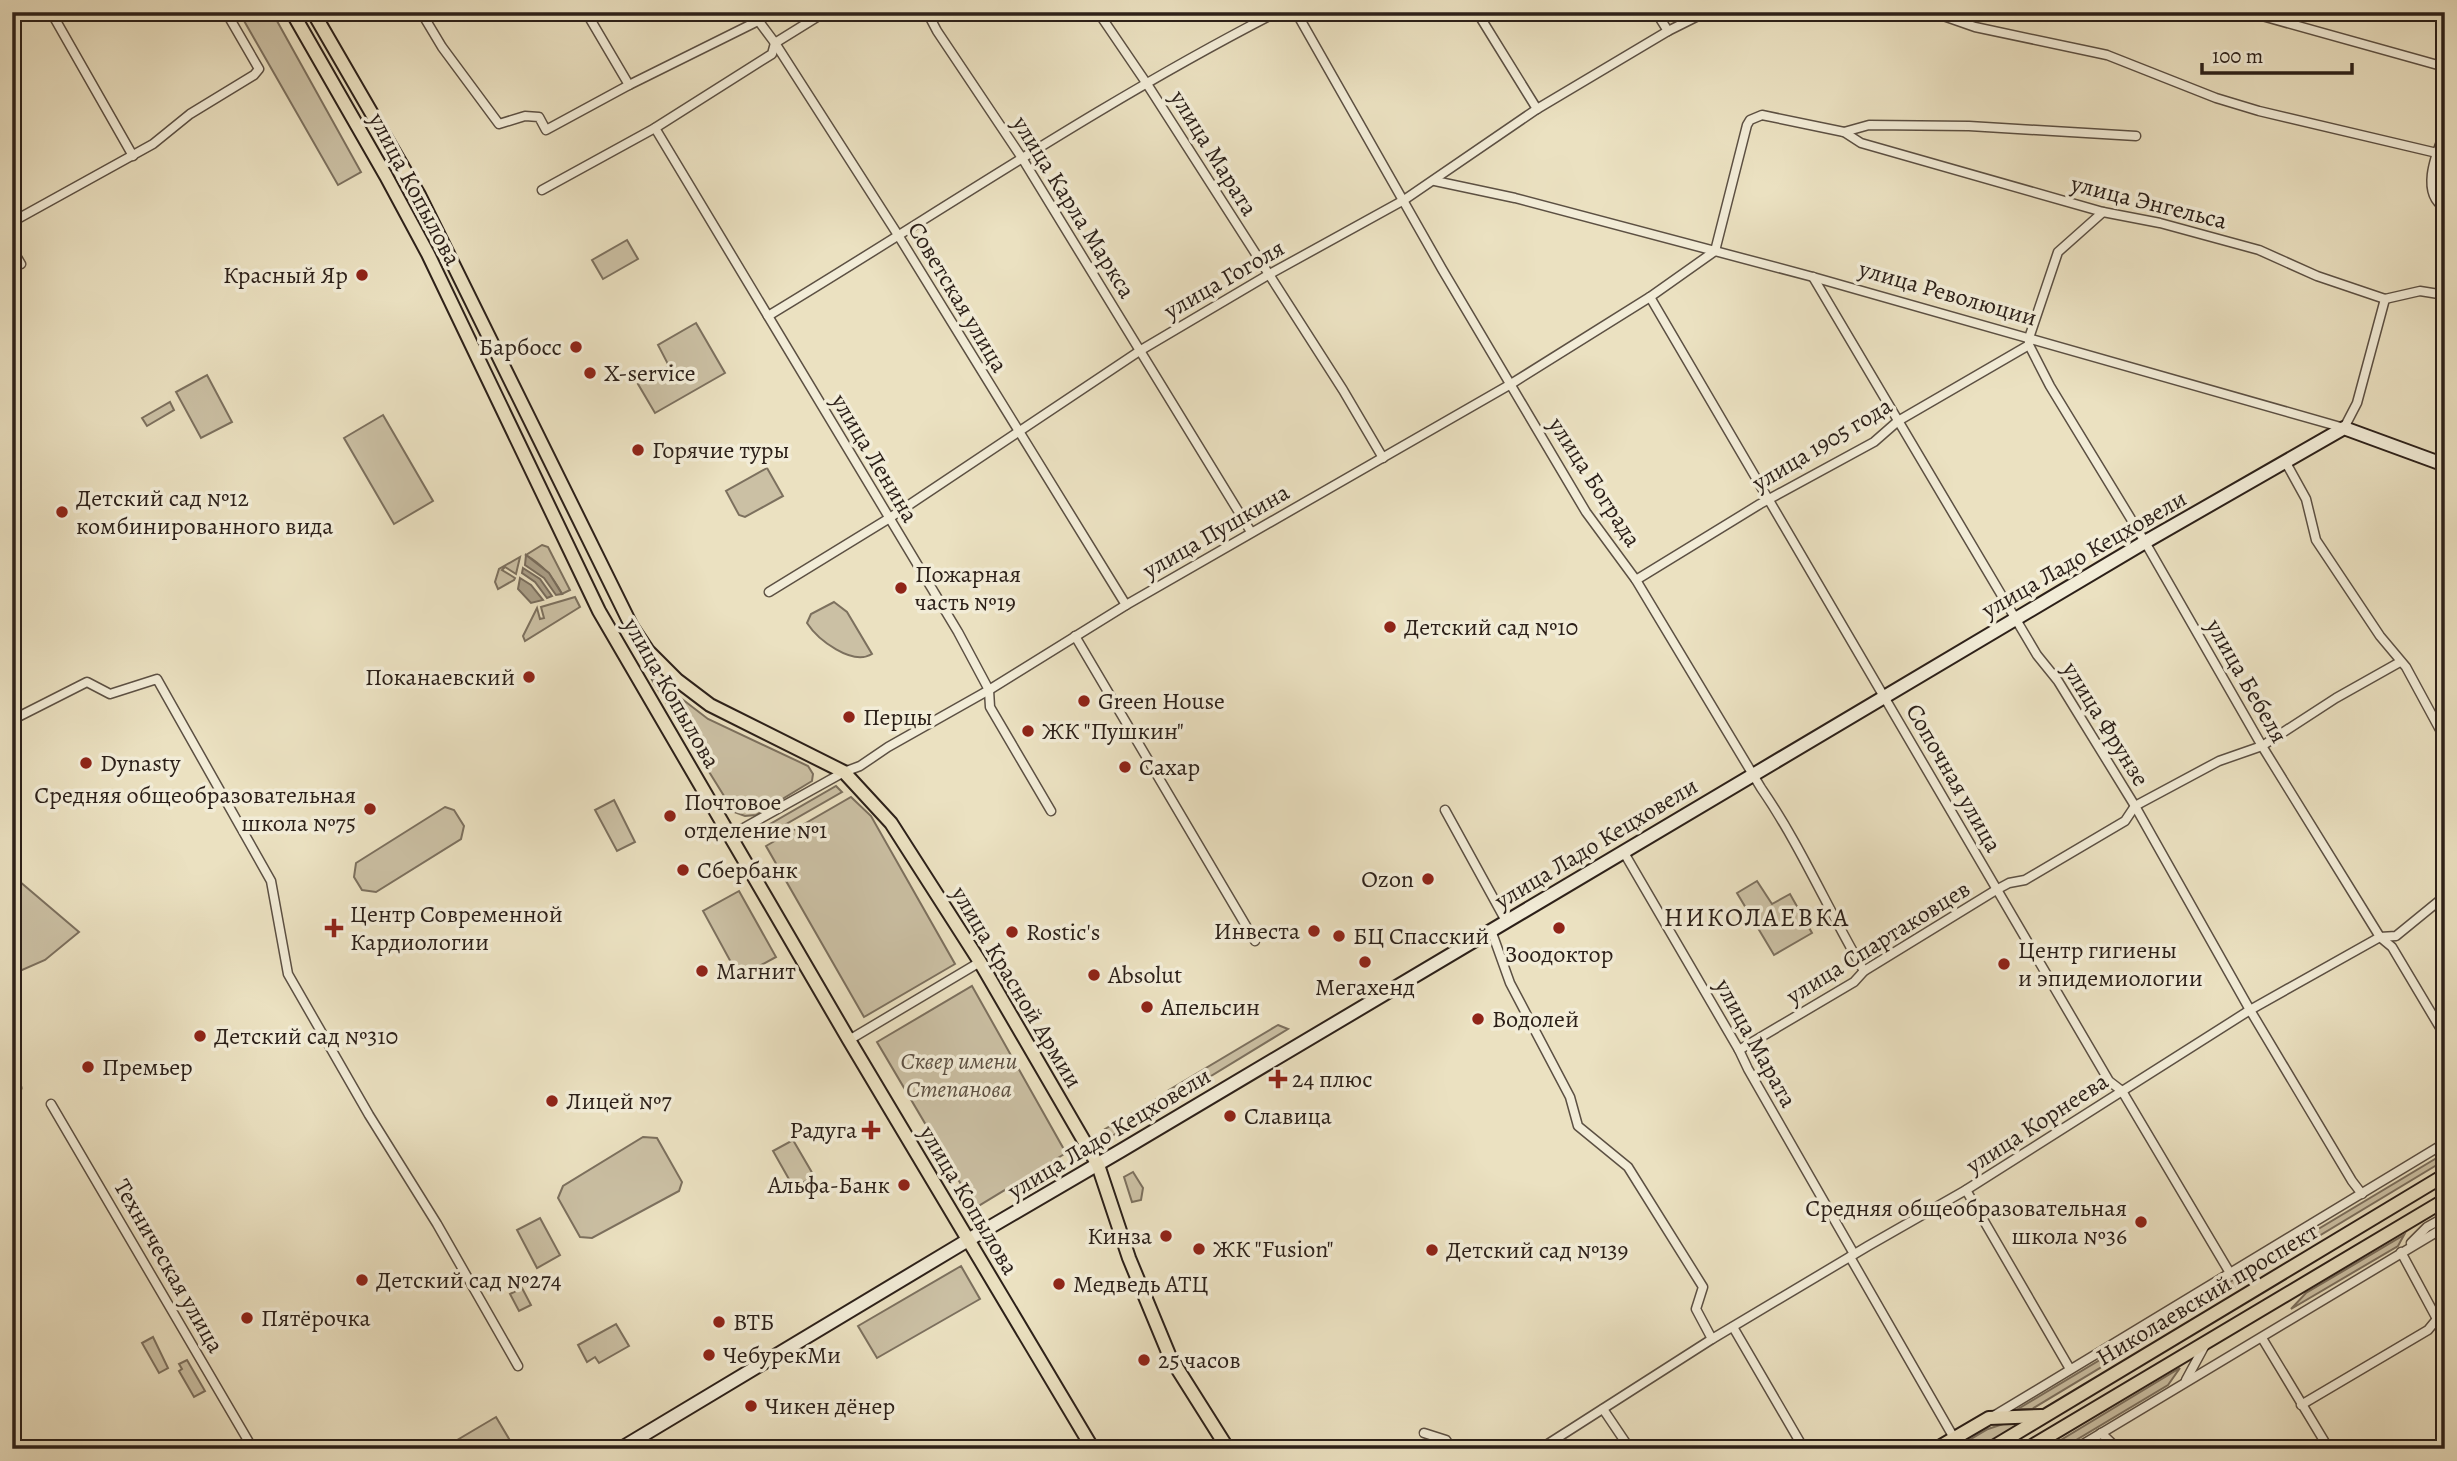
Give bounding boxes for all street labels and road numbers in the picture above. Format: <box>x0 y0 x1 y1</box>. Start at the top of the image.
street label: улица Марата <box>1162 83 1265 222</box>
street label: улица Копылова <box>361 106 469 271</box>
street label: улица Карла Маркса <box>1004 109 1143 304</box>
street label: улица Энгельса <box>2067 167 2230 237</box>
street label: Советская улица <box>900 216 1016 378</box>
street label: улица Гоголя <box>1157 232 1290 327</box>
street label: улица Революции <box>1854 252 2041 334</box>
street label: улица Ленина <box>823 387 926 528</box>
street label: улица 1905 года <box>1745 390 1898 499</box>
street label: улица Бограда <box>1540 410 1649 553</box>
street label: улица Пушкина <box>1136 476 1295 586</box>
street label: улица Ладо Кецховели <box>1975 482 2192 626</box>
street label: улица Копылова <box>615 611 728 774</box>
street label: улица Бебеля <box>2198 612 2295 749</box>
street label: улица Фрунзе <box>2054 655 2157 792</box>
street label: Сопочная улица <box>1898 698 2010 858</box>
street label: улица Ладо Кецховели <box>1488 770 1703 917</box>
street label: улица Спартаковцев <box>1779 873 1976 1012</box>
street label: улица Красной Армии <box>943 879 1090 1094</box>
street label: улица Марата <box>1707 972 1805 1113</box>
street label: улица Ладо Кецховели <box>1001 1060 1216 1207</box>
street label: улица Корнеева <box>1959 1065 2114 1182</box>
street label: улица Копылова <box>911 1118 1026 1281</box>
street label: Техническая улица <box>106 1173 232 1359</box>
street label: Николаевский проспект <box>2090 1215 2324 1373</box>

